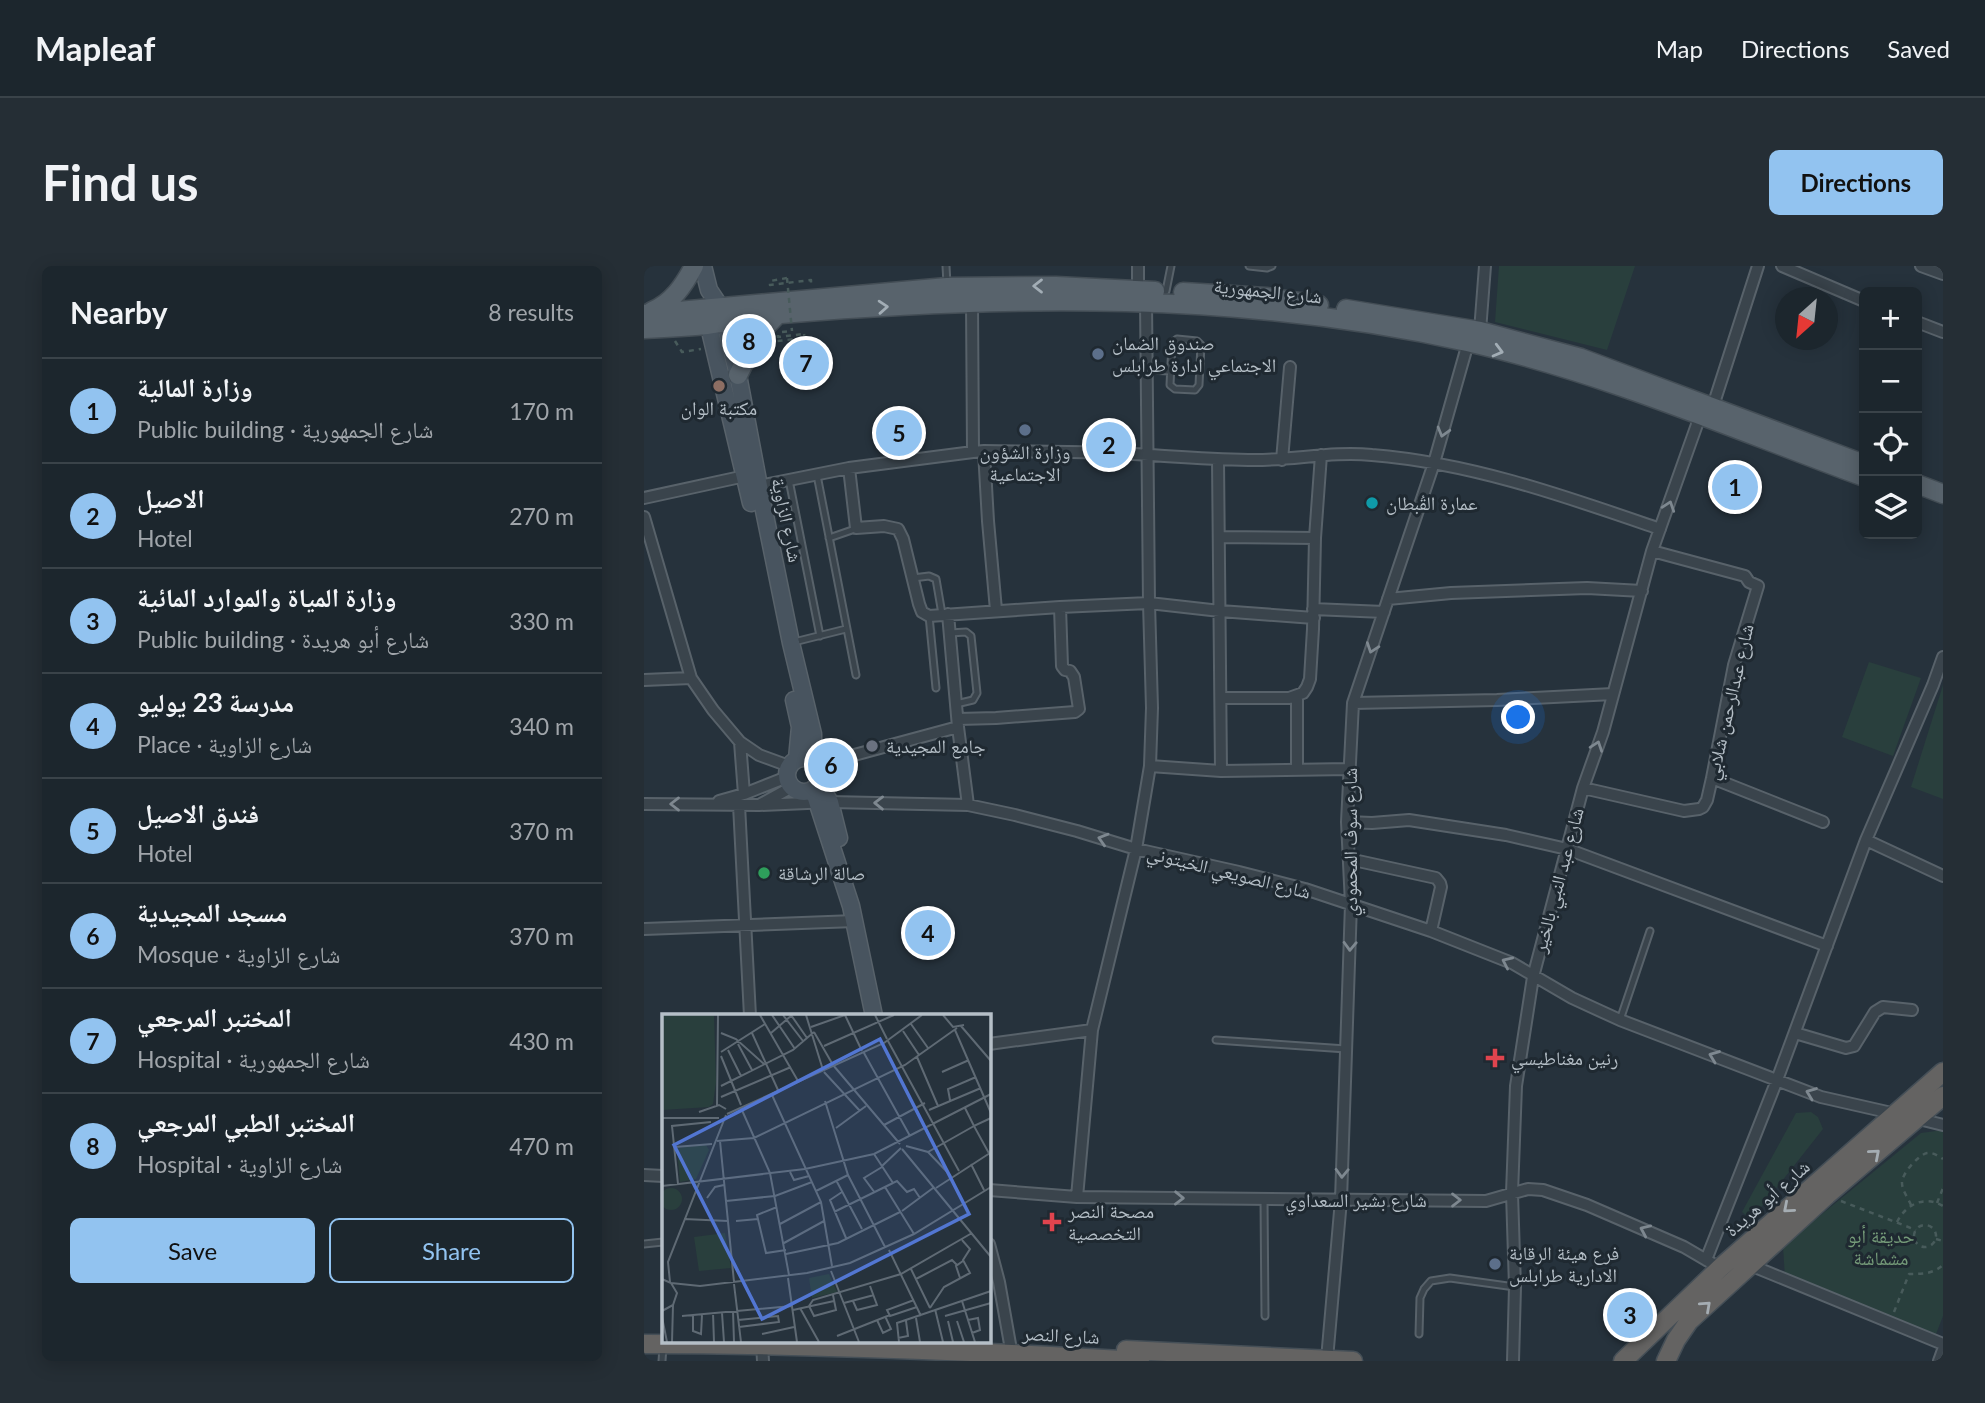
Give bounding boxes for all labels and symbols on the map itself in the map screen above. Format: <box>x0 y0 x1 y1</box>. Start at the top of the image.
street label: شارع الجمهورية <box>1213 273 1323 309</box>
one-way arrow <box>1032 278 1042 294</box>
north arrow <box>1775 287 1838 350</box>
one-way arrow <box>877 300 888 315</box>
pin: 8 <box>726 315 772 367</box>
place label: صندوق الضمان الاجتماعي ادارة طرابلس <box>1112 331 1276 381</box>
pin: 7 <box>783 337 829 389</box>
one-way arrow <box>1492 343 1504 357</box>
marker: صندوق الضمان الاجتماعي ادارة طرابلس <box>1090 346 1106 362</box>
marker: مكتبة الوان <box>711 378 727 394</box>
place label: مكتبة الوان <box>681 396 757 420</box>
pin: 5 <box>876 407 922 459</box>
pin: 2 <box>1086 419 1132 471</box>
marker: وزارة الشؤون الاجتماعية <box>1017 422 1033 438</box>
one-way arrow <box>1436 426 1451 438</box>
place label: وزارة الشؤون الاجتماعية <box>980 440 1070 485</box>
pin: 1 <box>1712 461 1758 513</box>
street label: شارع الزاوية <box>766 476 808 564</box>
place label: عمارة القُبطان <box>1386 491 1478 515</box>
marker: عمارة القُبطان <box>1364 495 1380 511</box>
one-way arrow <box>1660 500 1674 512</box>
street label: شارع عبدالرحمن شلابي <box>1699 622 1762 783</box>
one-way arrow <box>1365 642 1380 654</box>
your location <box>1501 700 1535 734</box>
place label: جامع المجيدية <box>886 734 985 759</box>
marker: جامع المجيدية <box>864 738 880 754</box>
pin: 6 <box>808 739 854 791</box>
one-way arrow <box>1589 740 1603 752</box>
street label: شارع سوف المحمودي <box>1338 768 1366 916</box>
one-way arrow <box>670 796 680 812</box>
one-way arrow <box>874 796 885 811</box>
street label: شارع عبد النبي بالخير <box>1527 805 1593 957</box>
one-way arrow <box>1097 832 1109 847</box>
street label: شارع الصويعي الخيتوني <box>1144 840 1313 908</box>
place label: صالة الرشاقة <box>778 861 865 885</box>
marker: صالة الرشاقة <box>756 865 772 881</box>
pin: 4 <box>905 907 951 959</box>
one-way arrow <box>1342 940 1357 951</box>
one-way arrow <box>1502 956 1514 970</box>
inset map <box>662 1014 990 1344</box>
place label: رنين مغناطيسي <box>1511 1046 1618 1074</box>
marker: رنين مغناطيسي <box>1485 1048 1505 1068</box>
one-way arrow <box>1708 1050 1720 1064</box>
one-way arrow <box>1806 1088 1818 1102</box>
one-way arrow <box>1867 1150 1880 1162</box>
street label: شارع أبو هريدة <box>1719 1154 1815 1242</box>
one-way arrow <box>1334 1168 1349 1179</box>
street label: شارع بشير السعداوي <box>1285 1188 1427 1216</box>
one-way arrow <box>1174 1190 1185 1206</box>
one-way arrow <box>1451 1192 1461 1208</box>
place label: مصحة النصر التخصصية <box>1067 1199 1154 1244</box>
one-way arrow <box>1783 1200 1796 1212</box>
marker: مصحة النصر التخصصية <box>1042 1212 1062 1232</box>
one-way arrow <box>1640 1224 1652 1238</box>
park label: حديقة أبو مشماشة <box>1847 1224 1915 1269</box>
place label: فرع هيئة الرقابة الادارية طرابلس <box>1509 1241 1619 1287</box>
marker: فرع هيئة الرقابة الادارية طرابلس <box>1487 1256 1503 1272</box>
pin: 3 <box>1607 1289 1653 1341</box>
one-way arrow <box>1697 1302 1710 1315</box>
street label: شارع النصر <box>1021 1321 1100 1349</box>

